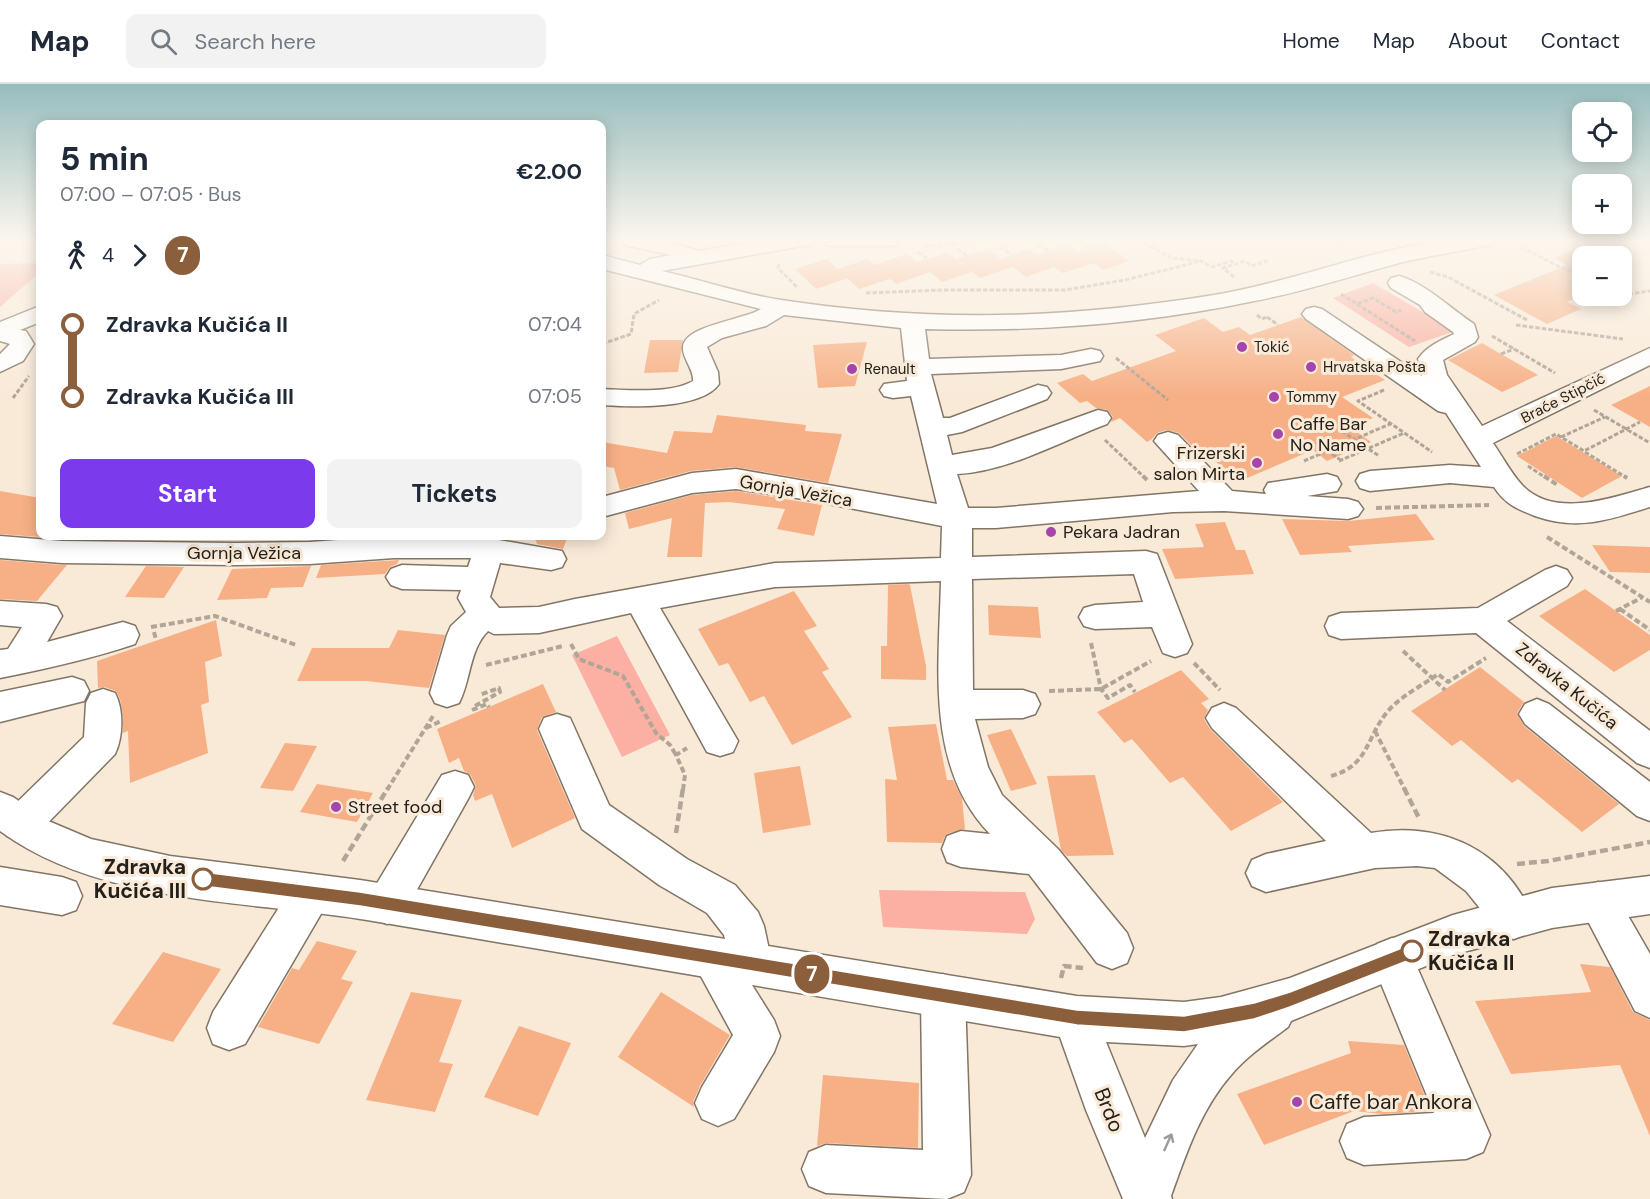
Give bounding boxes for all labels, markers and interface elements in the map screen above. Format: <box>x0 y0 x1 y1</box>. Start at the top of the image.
search box <box>126 14 546 68</box>
text: Map <box>30 23 90 60</box>
icon: search <box>147 25 180 58</box>
text: Search here <box>195 27 316 56</box>
text: Home <box>1282 27 1340 55</box>
text: Map <box>1373 27 1415 55</box>
text: About <box>1448 27 1508 55</box>
text: Contact <box>1541 27 1620 55</box>
map controls <box>1572 102 1632 306</box>
button: locate <box>1572 102 1632 162</box>
text: 5 min <box>60 137 149 180</box>
text: €2.00 <box>516 157 582 186</box>
button: + <box>1572 174 1632 234</box>
text: 07:00 – 07:05 · Bus <box>60 181 242 207</box>
icon: walk <box>60 239 93 272</box>
icon: forward <box>123 239 156 272</box>
text: 7 <box>177 241 188 269</box>
text: 4 <box>102 242 114 268</box>
button: − <box>1572 246 1632 306</box>
text: Zdravka Kučića II <box>106 310 288 339</box>
text: 07:04 <box>528 311 582 337</box>
place label: Tokić <box>1254 337 1290 357</box>
marker: Tokić <box>1235 340 1249 354</box>
place label: Hrvatska Pošta <box>1323 357 1426 377</box>
place label: Renault <box>864 359 916 379</box>
marker: Hrvatska Pošta <box>1304 360 1318 374</box>
marker: Renault <box>845 362 859 376</box>
street label: Braće Stipčić <box>1517 368 1609 428</box>
text: Zdravka Kučića III <box>106 382 294 411</box>
text: 07:05 <box>528 383 582 409</box>
place label: Tommy <box>1286 387 1337 407</box>
marker: Tommy <box>1267 390 1281 404</box>
place label: Caffe Bar No Name <box>1290 412 1367 457</box>
marker: Caffe Bar No Name <box>1271 427 1285 441</box>
place label: Frizerski salon Mirta <box>1153 441 1245 486</box>
marker: Frizerski salon Mirta <box>1250 456 1264 470</box>
button: Start <box>60 459 315 528</box>
button: Tickets <box>327 459 582 528</box>
street label: Gornja Vežica <box>738 469 854 513</box>
place label: Pekara Jadran <box>1063 520 1180 544</box>
marker: Pekara Jadran <box>1044 525 1058 539</box>
street label: Gornja Vežica <box>187 541 301 565</box>
street label: Zdravka Kučića <box>1511 637 1623 735</box>
place label: Street food <box>348 795 442 819</box>
marker: Street food <box>329 800 343 814</box>
place label: Zdravka Kučića III <box>94 853 186 905</box>
marker: Zdravka Kučića III <box>192 868 214 890</box>
place label: Zdravka Kučića II <box>1428 925 1514 977</box>
marker: Zdravka Kučića II <box>1401 940 1423 962</box>
line badge: 7 <box>792 954 832 994</box>
text: 7 <box>806 960 818 988</box>
street label: Brdo <box>1087 1084 1131 1136</box>
place label: Caffe bar Ankora <box>1309 1088 1472 1116</box>
marker: Caffe bar Ankora <box>1290 1095 1304 1109</box>
one-way arrow <box>1163 1133 1174 1152</box>

